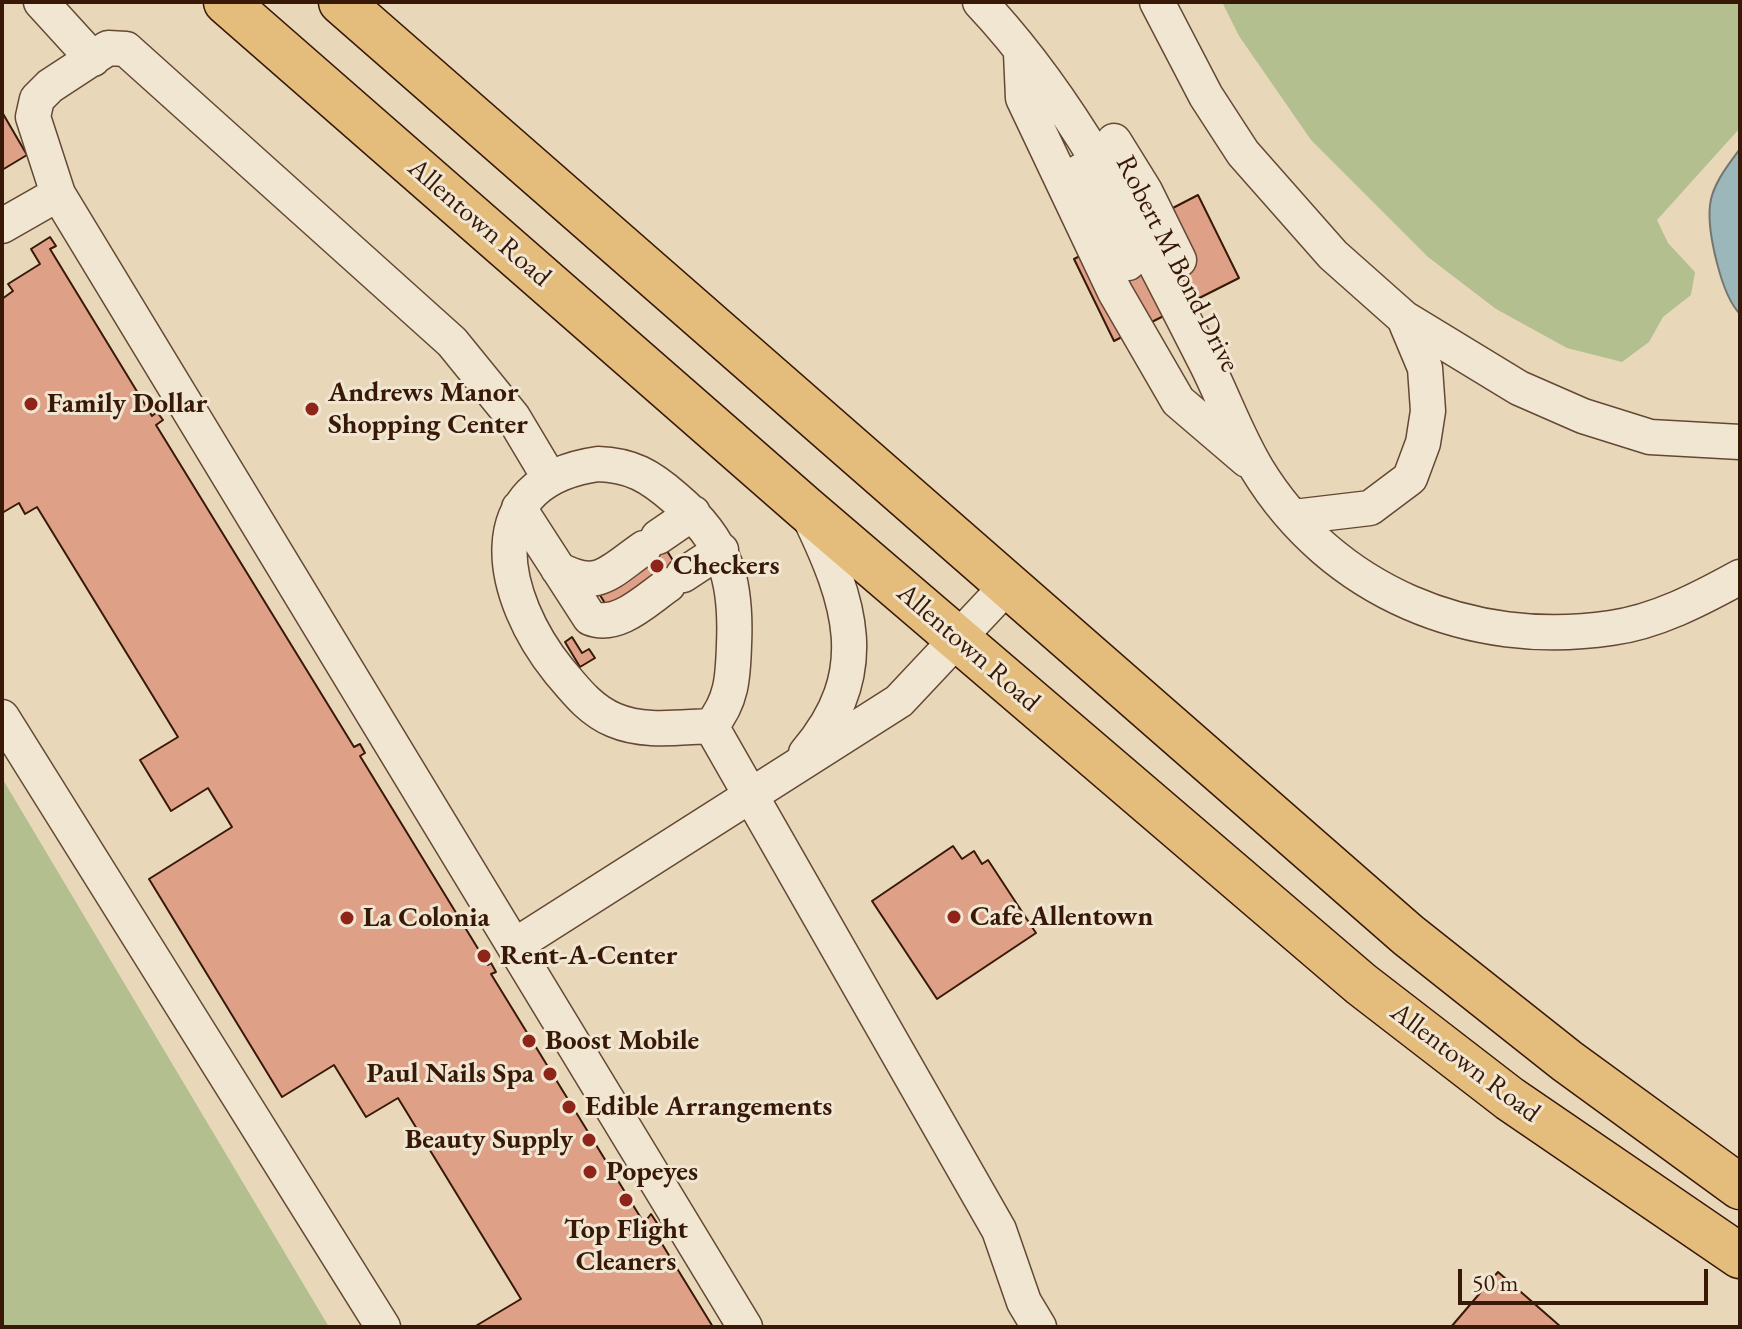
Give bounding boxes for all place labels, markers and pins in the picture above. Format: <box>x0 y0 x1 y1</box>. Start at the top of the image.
place label: Andrews Manor Shopping Center <box>328 376 528 442</box>
place label: Family Dollar <box>47 387 207 421</box>
marker: Family Dollar <box>22 395 40 413</box>
marker: Andrews Manor Shopping Center <box>303 400 321 418</box>
place label: Checkers <box>673 549 779 583</box>
marker: Checkers <box>648 557 666 575</box>
place label: Cafe Allentown <box>970 900 1153 934</box>
place label: La Colonia <box>363 901 490 935</box>
marker: Cafe Allentown <box>945 908 963 926</box>
marker: La Colonia <box>338 909 356 927</box>
place label: Rent-A-Center <box>500 939 677 973</box>
marker: Rent-A-Center <box>475 947 493 965</box>
place label: Boost Mobile <box>545 1024 699 1058</box>
marker: Boost Mobile <box>520 1032 538 1050</box>
place label: Paul Nails Spa <box>367 1057 534 1091</box>
marker: Paul Nails Spa <box>541 1065 559 1083</box>
place label: Edible Arrangements <box>585 1090 832 1124</box>
marker: Edible Arrangements <box>560 1098 578 1116</box>
place label: Beauty Supply <box>405 1123 573 1157</box>
marker: Beauty Supply <box>580 1131 598 1149</box>
place label: Popeyes <box>606 1155 698 1189</box>
marker: Popeyes <box>581 1163 599 1181</box>
marker: Top Flight Cleaners <box>617 1191 635 1209</box>
place label: Top Flight Cleaners <box>564 1213 688 1279</box>

